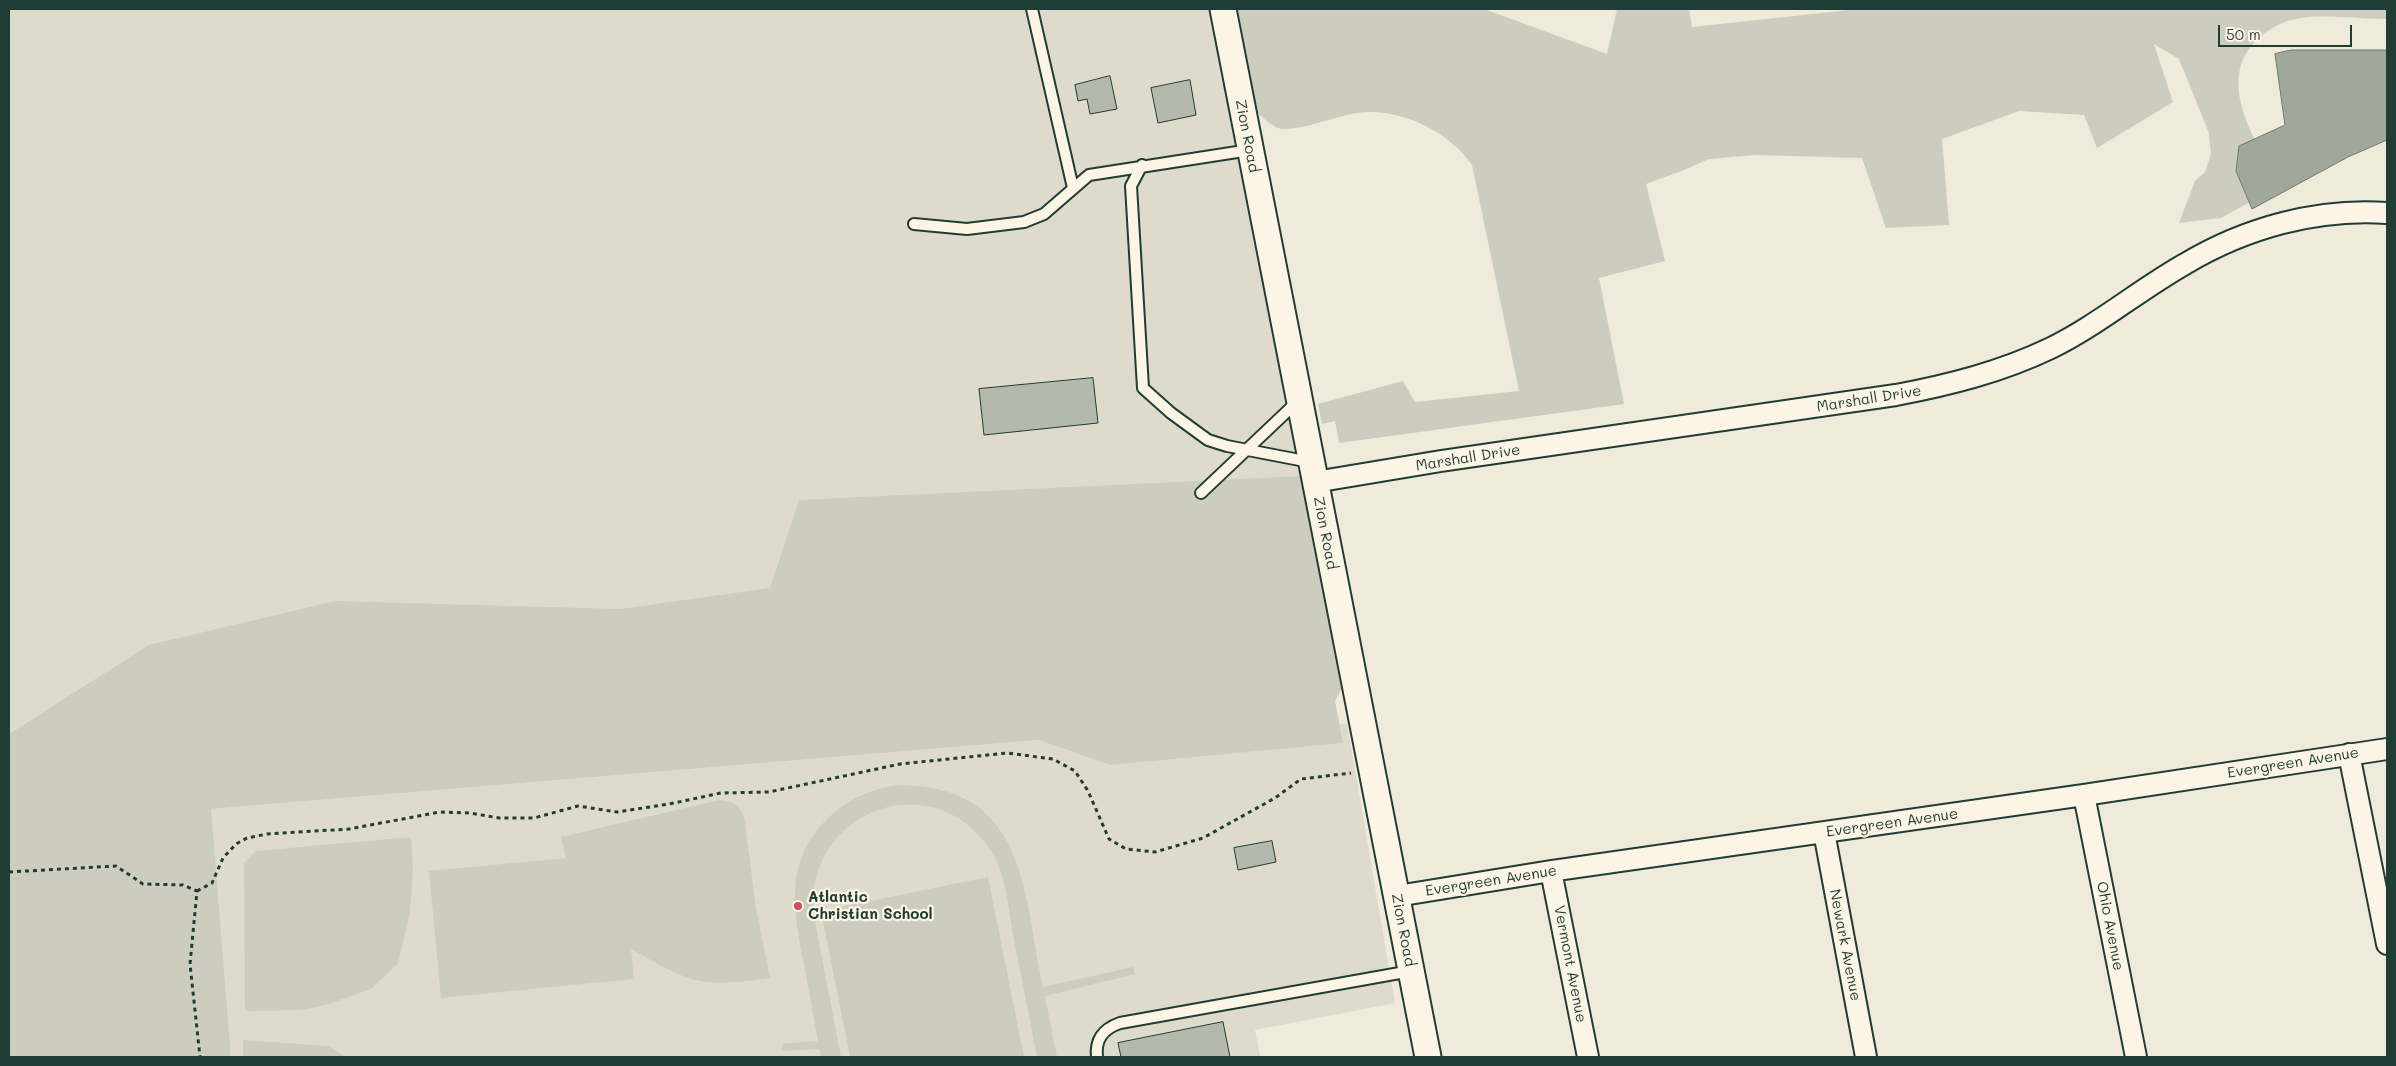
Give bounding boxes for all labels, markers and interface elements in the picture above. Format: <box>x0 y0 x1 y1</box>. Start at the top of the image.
scale bar <box>2221 15 2355 47</box>
text: 50 m <box>2226 24 2261 44</box>
street label: Zion Road <box>1231 98 1263 174</box>
street label: Marshall Drive <box>1815 382 1923 416</box>
street label: Marshall Drive <box>1414 441 1522 475</box>
street label: Zion Road <box>1309 495 1341 571</box>
street label: Evergreen Avenue <box>2226 744 2360 782</box>
street label: Evergreen Avenue <box>1825 805 1959 841</box>
street label: Evergreen Avenue <box>1424 862 1558 900</box>
street label: Ohio Avenue <box>2093 880 2127 972</box>
place label: Atlantic Christian School <box>808 888 933 923</box>
street label: Newark Avenue <box>1825 888 1865 1002</box>
street label: Zion Road <box>1387 892 1419 968</box>
marker: Atlantic Christian School <box>792 900 804 912</box>
street label: Vermont Avenue <box>1550 904 1590 1024</box>

